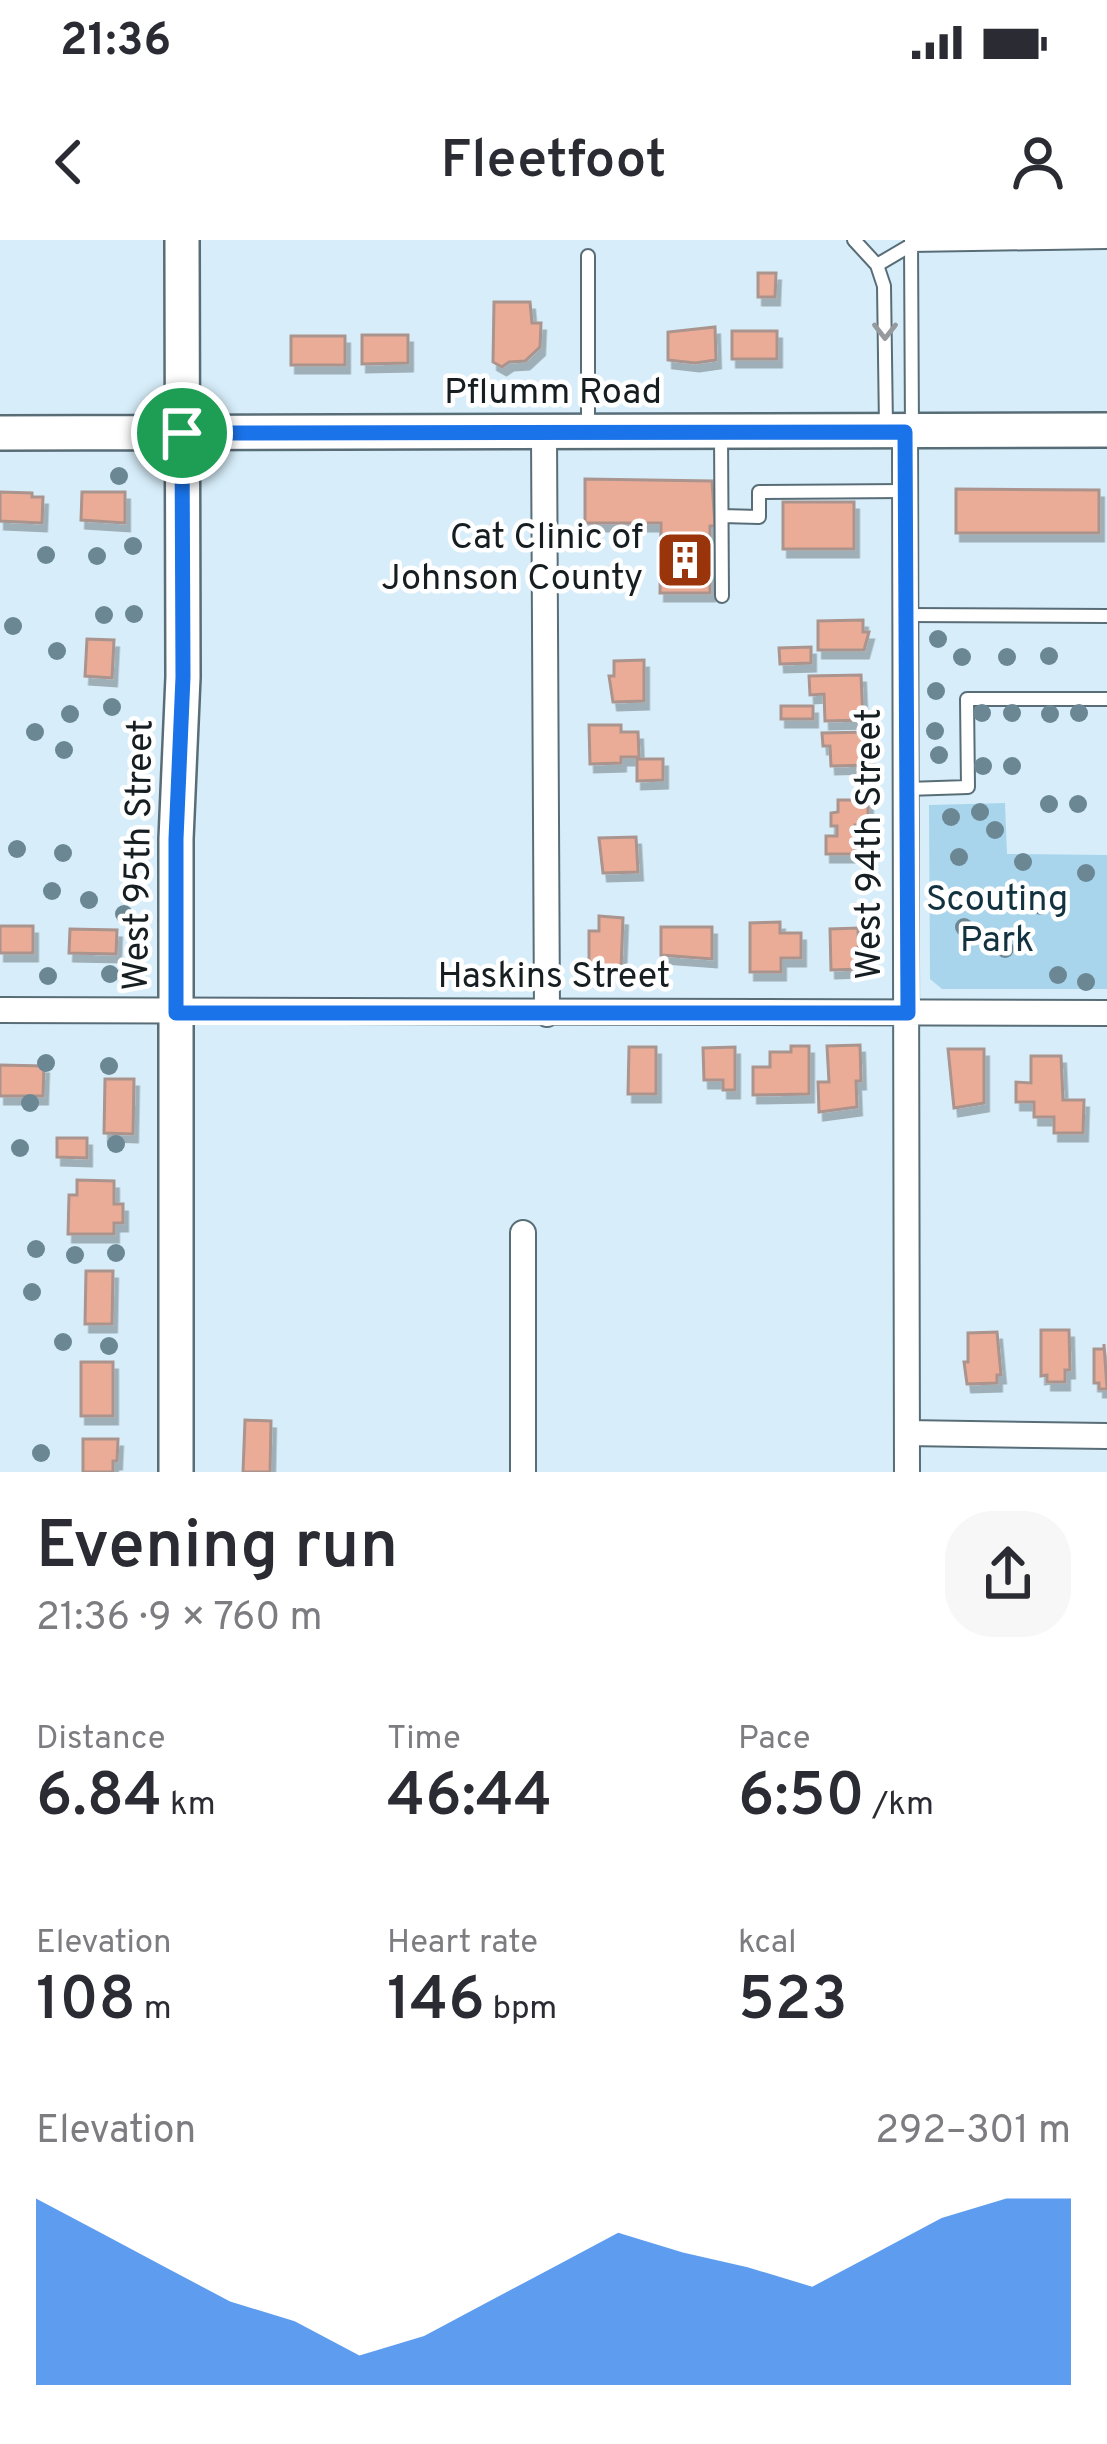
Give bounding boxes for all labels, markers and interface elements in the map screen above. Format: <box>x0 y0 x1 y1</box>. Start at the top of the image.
text: 21:36 <box>60 14 171 71</box>
text: Fleetfoot <box>440 128 667 197</box>
icon: back <box>36 129 102 195</box>
icon: person <box>1005 129 1071 195</box>
one-way arrow <box>872 322 898 341</box>
street label: Pflumm Road <box>444 371 662 417</box>
pin <box>131 382 233 484</box>
icon: arrive <box>149 400 215 466</box>
place label: Cat Clinic of Johnson County <box>381 516 643 603</box>
building icon: Cat Clinic of Johnson County <box>654 529 716 591</box>
street label: West 94th Street <box>848 708 894 980</box>
street label: West 95th Street <box>115 719 165 991</box>
park label: Scouting Park <box>926 878 1068 965</box>
street label: Haskins Street <box>438 955 670 1001</box>
text: Evening run <box>36 1508 398 1591</box>
button: share <box>945 1511 1071 1637</box>
text: 21:36 · 9 × 760 m <box>36 1595 322 1644</box>
text: Distance <box>36 1719 166 1761</box>
text: Time <box>387 1719 461 1761</box>
text: Pace <box>738 1719 811 1761</box>
text: 6.84 <box>36 1761 162 1837</box>
text: 46:44 <box>387 1761 552 1837</box>
text: 6:50 <box>738 1761 865 1837</box>
text: km <box>162 1785 216 1827</box>
text: /km <box>865 1785 934 1827</box>
text: Elevation <box>36 1923 172 1965</box>
text: Heart rate <box>387 1923 538 1965</box>
text: kcal <box>738 1923 797 1965</box>
text: 108 <box>36 1965 136 2041</box>
text: 146 <box>387 1965 485 2041</box>
text: 523 <box>738 1965 847 2041</box>
text: m <box>136 1989 172 2031</box>
text: bpm <box>485 1989 557 2031</box>
text: Elevation <box>36 2108 196 2157</box>
text: 292–301 m <box>875 2108 1071 2157</box>

